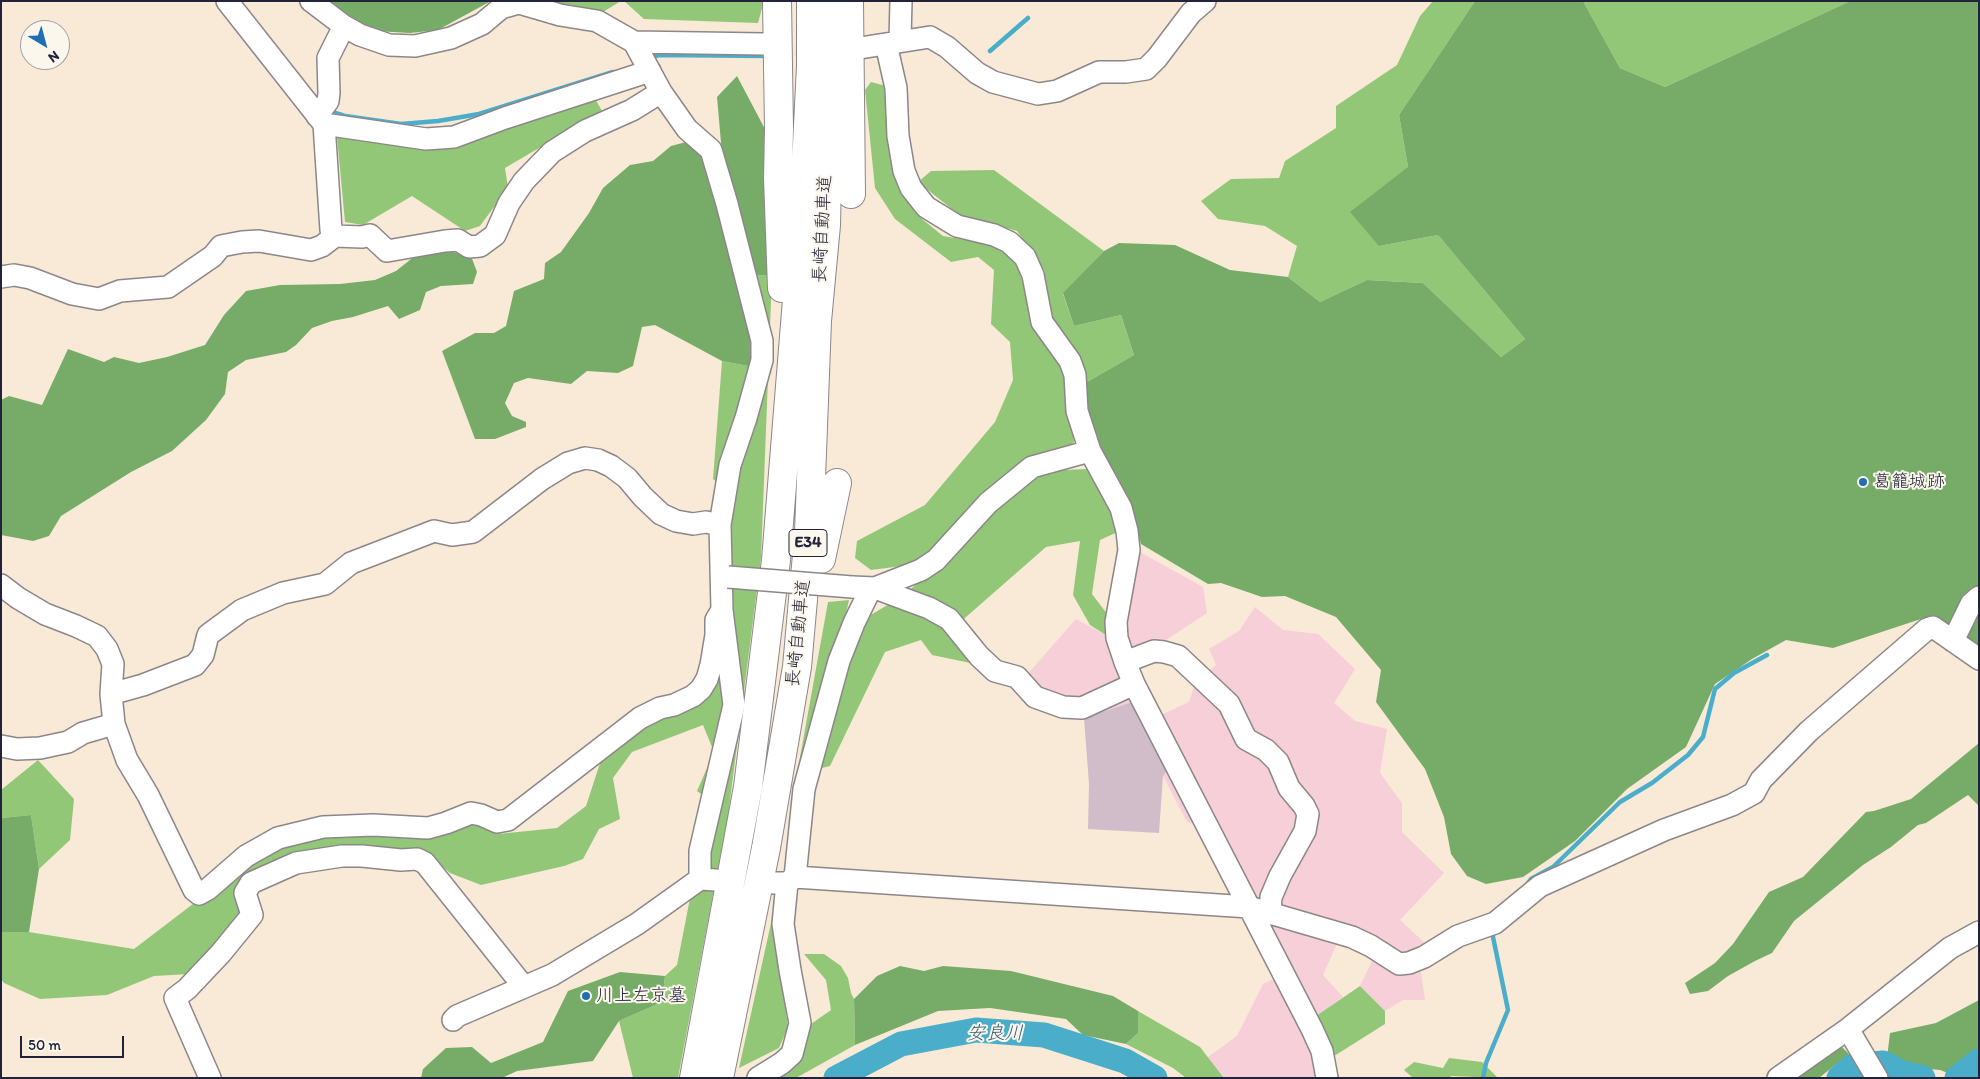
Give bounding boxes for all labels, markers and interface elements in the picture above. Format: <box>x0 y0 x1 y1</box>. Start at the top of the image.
north arrow <box>20 20 70 70</box>
text: N <box>45 47 63 66</box>
street label: 長崎自動車道 <box>809 175 837 283</box>
place label: 葛籠城跡 <box>1873 471 1945 493</box>
marker: 葛籠城跡 <box>1857 476 1869 488</box>
road number: E34 <box>789 530 827 556</box>
street label: 長崎自動車道 <box>783 578 815 688</box>
place label: 川上左京墓 <box>596 985 686 1007</box>
marker: 川上左京墓 <box>580 990 592 1002</box>
water label: 安良川 <box>967 1023 1023 1045</box>
scale bar <box>22 1026 126 1058</box>
text: 50 m <box>28 1036 61 1054</box>

